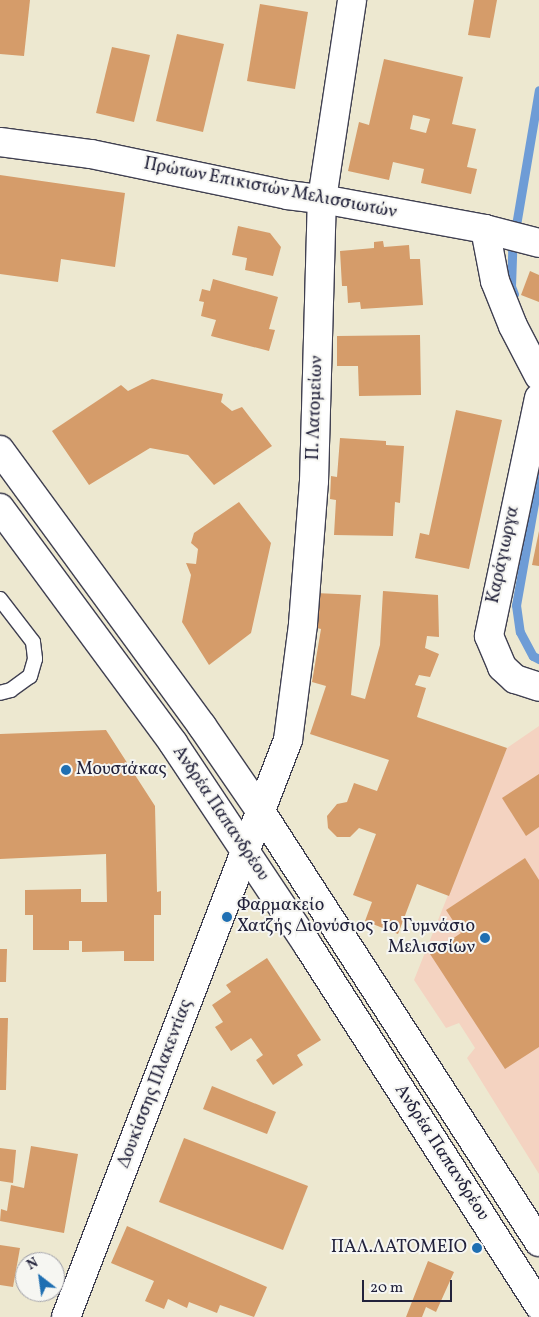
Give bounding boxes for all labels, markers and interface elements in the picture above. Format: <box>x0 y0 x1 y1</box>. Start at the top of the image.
street label: Πρώτων Επικιστών Μελισσιωτών <box>141 154 399 224</box>
street label: Π. Λατομείων <box>303 355 329 461</box>
street label: Καράγιωργα <box>483 504 525 606</box>
street label: Ανδρέα Παπανδρέου <box>167 742 273 886</box>
place label: Μουστάκας <box>76 759 167 781</box>
marker: Μουστάκας <box>60 764 72 776</box>
place label: Φαρμακείο Χατζής Διονύσιος <box>237 896 373 939</box>
marker: Φαρμακείο Χατζής Διονύσιος <box>221 911 233 923</box>
place label: 1ο Γυμνάσιο Μελισσίων <box>382 917 475 960</box>
marker: 1ο Γυμνάσιο Μελισσίων <box>479 932 491 944</box>
street label: Δουκίσσης Πλακεντίας <box>114 997 198 1171</box>
street label: Ανδρέα Παπανδρέου <box>389 1081 493 1225</box>
place label: ΠΑΛ.ΛΑΤΟΜΕΙΟ <box>331 1237 467 1259</box>
marker: ΠΑΛ.ΛΑΤΟΜΕΙΟ <box>471 1242 483 1254</box>
north arrow <box>15 1252 65 1302</box>
text: N <box>24 1254 42 1275</box>
scale bar <box>364 1270 454 1302</box>
text: 20 m <box>370 1278 403 1299</box>

